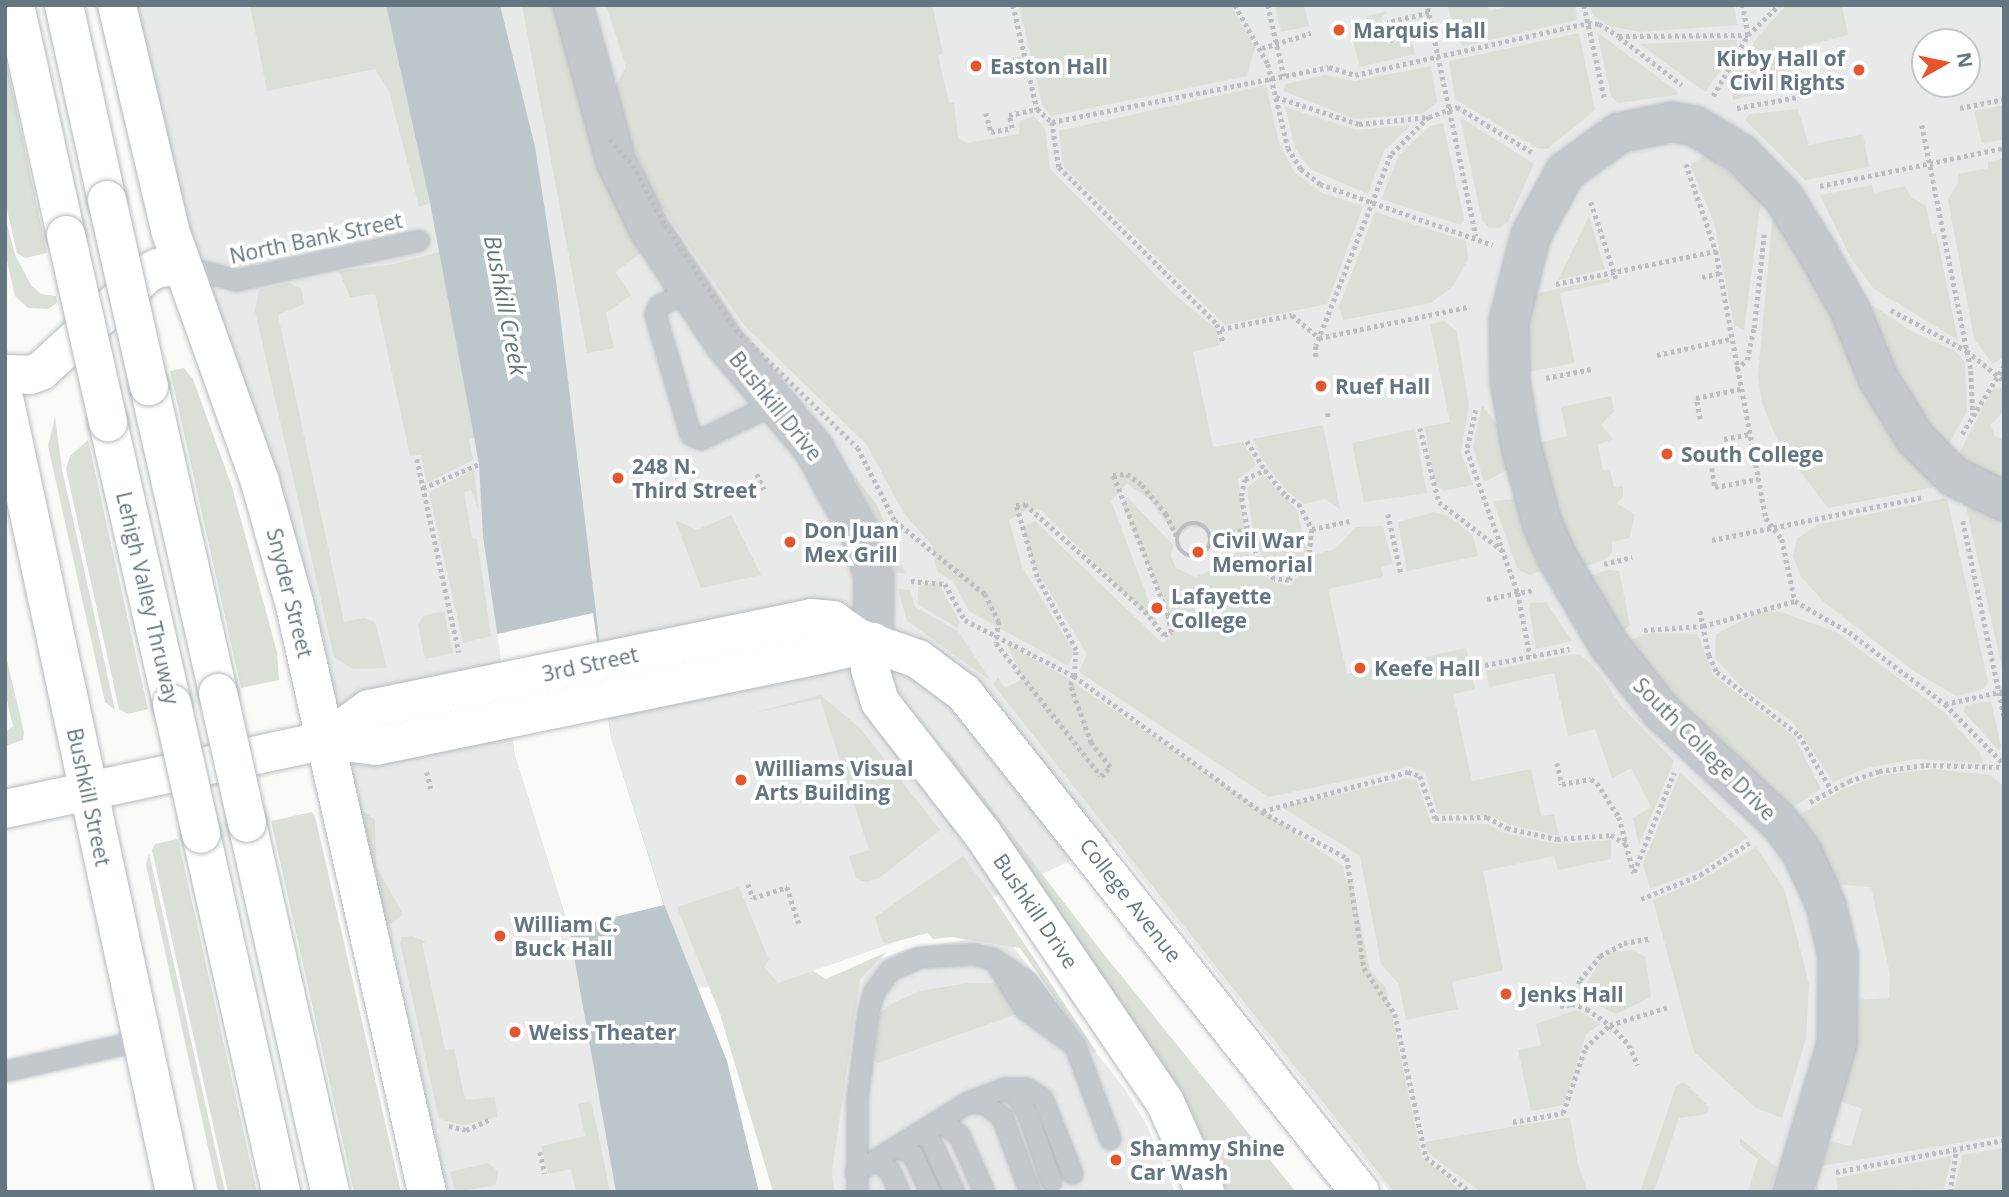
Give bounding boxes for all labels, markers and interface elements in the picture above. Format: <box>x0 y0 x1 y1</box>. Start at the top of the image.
place label: Marquis Hall <box>1353 17 1486 43</box>
marker: Marquis Hall <box>1331 22 1347 38</box>
north arrow <box>1911 28 1981 98</box>
place label: Kirby Hall of Civil Rights <box>1716 45 1845 95</box>
text: N <box>1951 50 1979 70</box>
place label: Easton Hall <box>990 53 1108 79</box>
marker: Easton Hall <box>968 58 984 74</box>
marker: Kirby Hall of Civil Rights <box>1851 62 1867 78</box>
street label: North Bank Street <box>227 207 405 269</box>
water label: Bushkill Creek <box>479 233 533 377</box>
street label: Bushkill Drive <box>724 346 828 466</box>
place label: Ruef Hall <box>1335 373 1430 399</box>
marker: Ruef Hall <box>1313 378 1329 394</box>
place label: South College <box>1681 441 1824 467</box>
marker: South College <box>1659 446 1675 462</box>
place label: 248 N. Third Street <box>632 453 757 503</box>
marker: 248 N. Third Street <box>610 470 626 486</box>
street label: Lehigh Valley Thruway <box>111 489 185 707</box>
place label: Don Juan Mex Grill <box>804 517 899 567</box>
street label: Snyder Street <box>262 526 318 660</box>
place label: Civil War Memorial <box>1212 527 1313 577</box>
marker: Don Juan Mex Grill <box>782 534 798 550</box>
marker: Civil War Memorial <box>1190 544 1206 560</box>
place label: Lafayette College <box>1171 583 1271 633</box>
marker: Lafayette College <box>1149 600 1165 616</box>
street label: 3rd Street <box>540 642 640 686</box>
place label: Keefe Hall <box>1374 655 1480 681</box>
marker: Keefe Hall <box>1352 660 1368 676</box>
street label: South College Drive <box>1629 673 1781 825</box>
street label: Bushkill Street <box>62 726 116 868</box>
place label: Williams Visual Arts Building <box>755 755 914 805</box>
marker: Williams Visual Arts Building <box>733 772 749 788</box>
street label: College Avenue <box>1075 833 1187 967</box>
street label: Bushkill Drive <box>988 849 1084 973</box>
place label: William C. Buck Hall <box>514 911 618 961</box>
marker: William C. Buck Hall <box>492 928 508 944</box>
place label: Jenks Hall <box>1520 981 1624 1007</box>
marker: Jenks Hall <box>1498 986 1514 1002</box>
place label: Weiss Theater <box>529 1019 677 1045</box>
marker: Weiss Theater <box>507 1024 523 1040</box>
place label: Shammy Shine Car Wash <box>1130 1135 1285 1185</box>
marker: Shammy Shine Car Wash <box>1108 1152 1124 1168</box>

